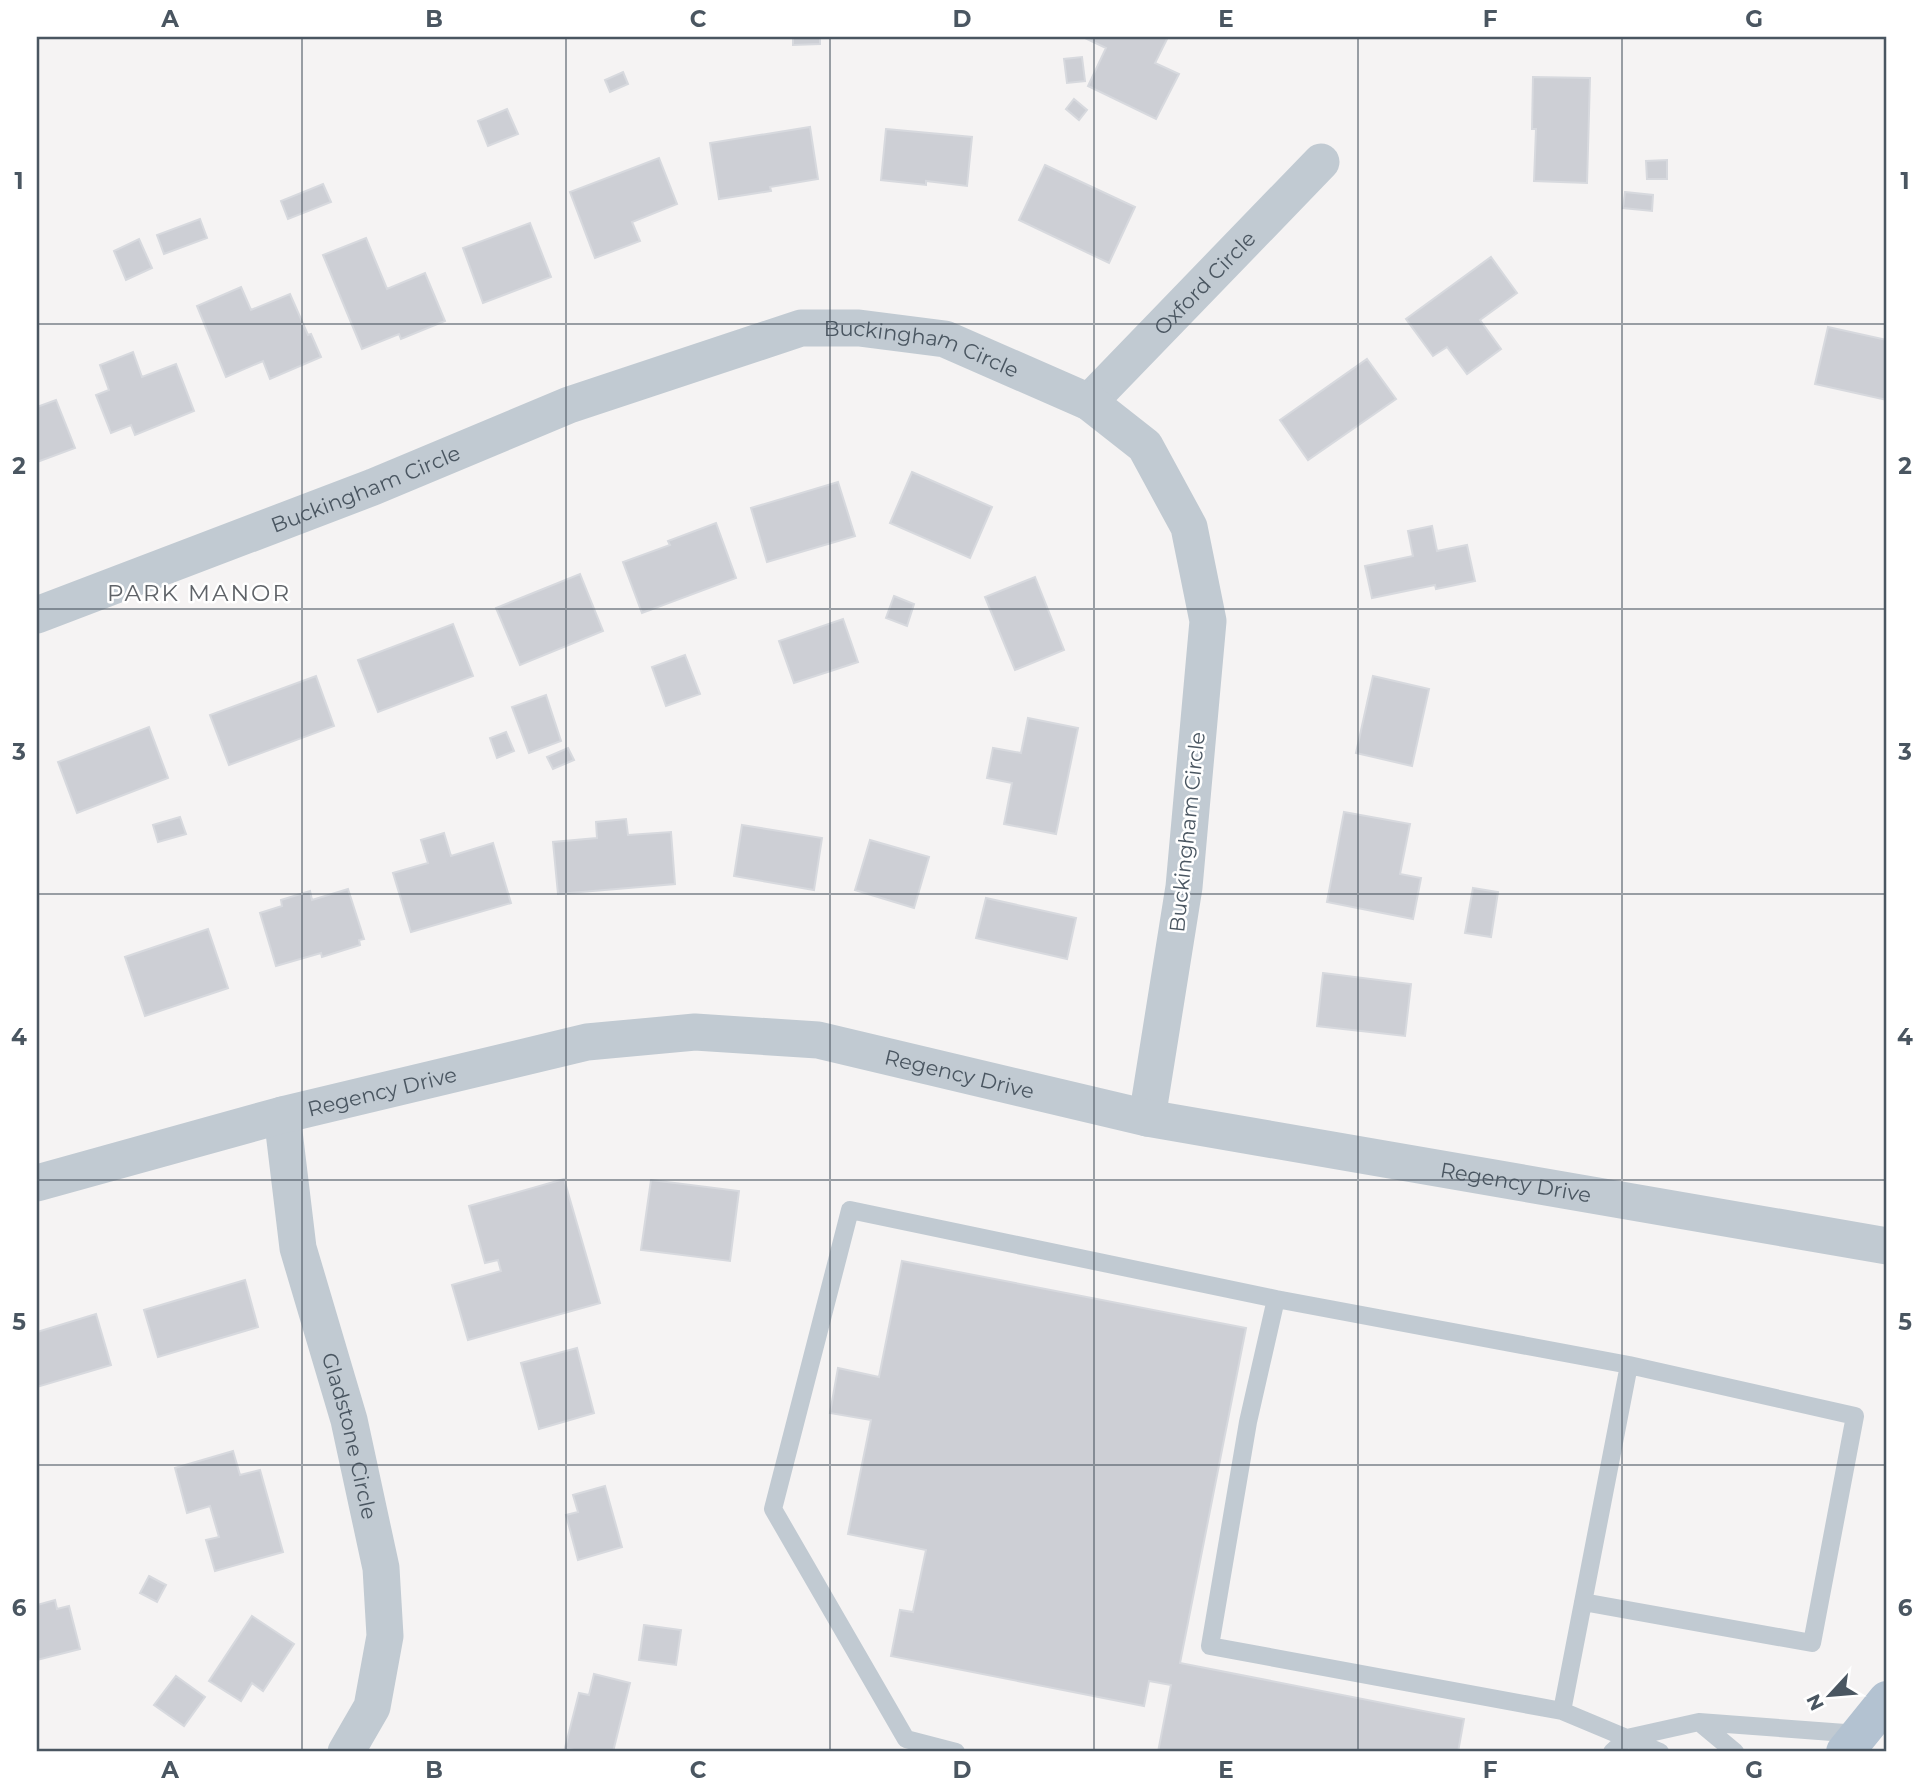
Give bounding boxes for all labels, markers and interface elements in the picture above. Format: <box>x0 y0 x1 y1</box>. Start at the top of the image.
text: A <box>160 5 179 33</box>
text: B <box>425 5 443 33</box>
text: C <box>690 5 707 33</box>
text: D <box>953 5 972 33</box>
text: E <box>1218 5 1234 33</box>
text: F <box>1483 5 1498 33</box>
text: G <box>1745 5 1763 33</box>
text: 1 <box>14 167 24 195</box>
text: 1 <box>1900 167 1910 195</box>
street label: Oxford Circle <box>1148 225 1260 340</box>
street label: Buckingham Circle <box>824 315 1023 382</box>
street label: Buckingham Circle <box>267 439 464 537</box>
text: 2 <box>12 452 26 480</box>
text: 2 <box>1898 452 1912 480</box>
district label: PARK MANOR <box>107 579 291 607</box>
street label: Buckingham Circle <box>1164 731 1210 933</box>
text: 3 <box>11 738 26 766</box>
text: 3 <box>1897 738 1912 766</box>
text: 4 <box>11 1023 27 1051</box>
text: 4 <box>1897 1023 1913 1051</box>
street label: Regency Drive <box>882 1044 1037 1103</box>
street label: Regency Drive <box>305 1061 459 1121</box>
street label: Regency Drive <box>1438 1156 1593 1207</box>
text: 5 <box>12 1308 26 1336</box>
text: 5 <box>1898 1308 1912 1336</box>
street label: Gladstone Circle <box>317 1349 383 1522</box>
text: 6 <box>12 1594 27 1622</box>
text: 6 <box>1898 1594 1913 1622</box>
north arrow <box>1794 1660 1864 1730</box>
text: N <box>1801 1690 1829 1714</box>
text: A <box>160 1756 179 1784</box>
text: B <box>425 1756 443 1784</box>
text: C <box>690 1756 707 1784</box>
text: D <box>953 1756 972 1784</box>
text: E <box>1218 1756 1234 1784</box>
text: F <box>1483 1756 1498 1784</box>
text: G <box>1745 1756 1763 1784</box>

